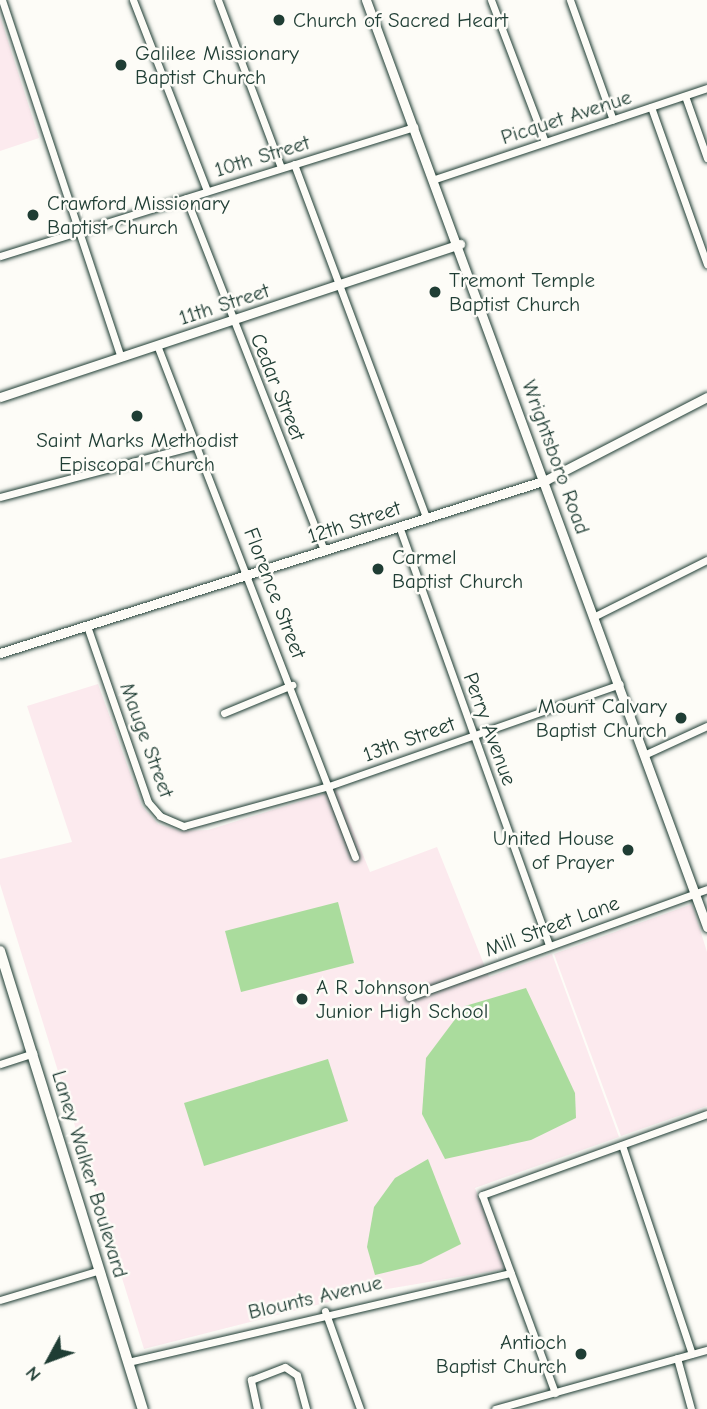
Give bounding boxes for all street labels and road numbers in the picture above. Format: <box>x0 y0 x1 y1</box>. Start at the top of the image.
street label: Picquet Avenue <box>498 84 634 150</box>
street label: 10th Street <box>211 130 313 182</box>
street label: 11th Street <box>176 278 272 330</box>
street label: Cedar Street <box>245 330 311 444</box>
street label: Wrightsboro Road <box>516 376 596 538</box>
street label: 12th Street <box>304 495 404 549</box>
street label: Florence Street <box>238 524 312 662</box>
street label: Perry Avenue <box>458 669 522 789</box>
street label: Mauge Street <box>115 679 179 801</box>
street label: 13th Street <box>360 711 458 767</box>
street label: Mill Street Lane <box>481 890 623 962</box>
street label: Laney Walker Boulevard <box>46 1067 134 1281</box>
street label: Blounts Avenue <box>246 1269 384 1325</box>

